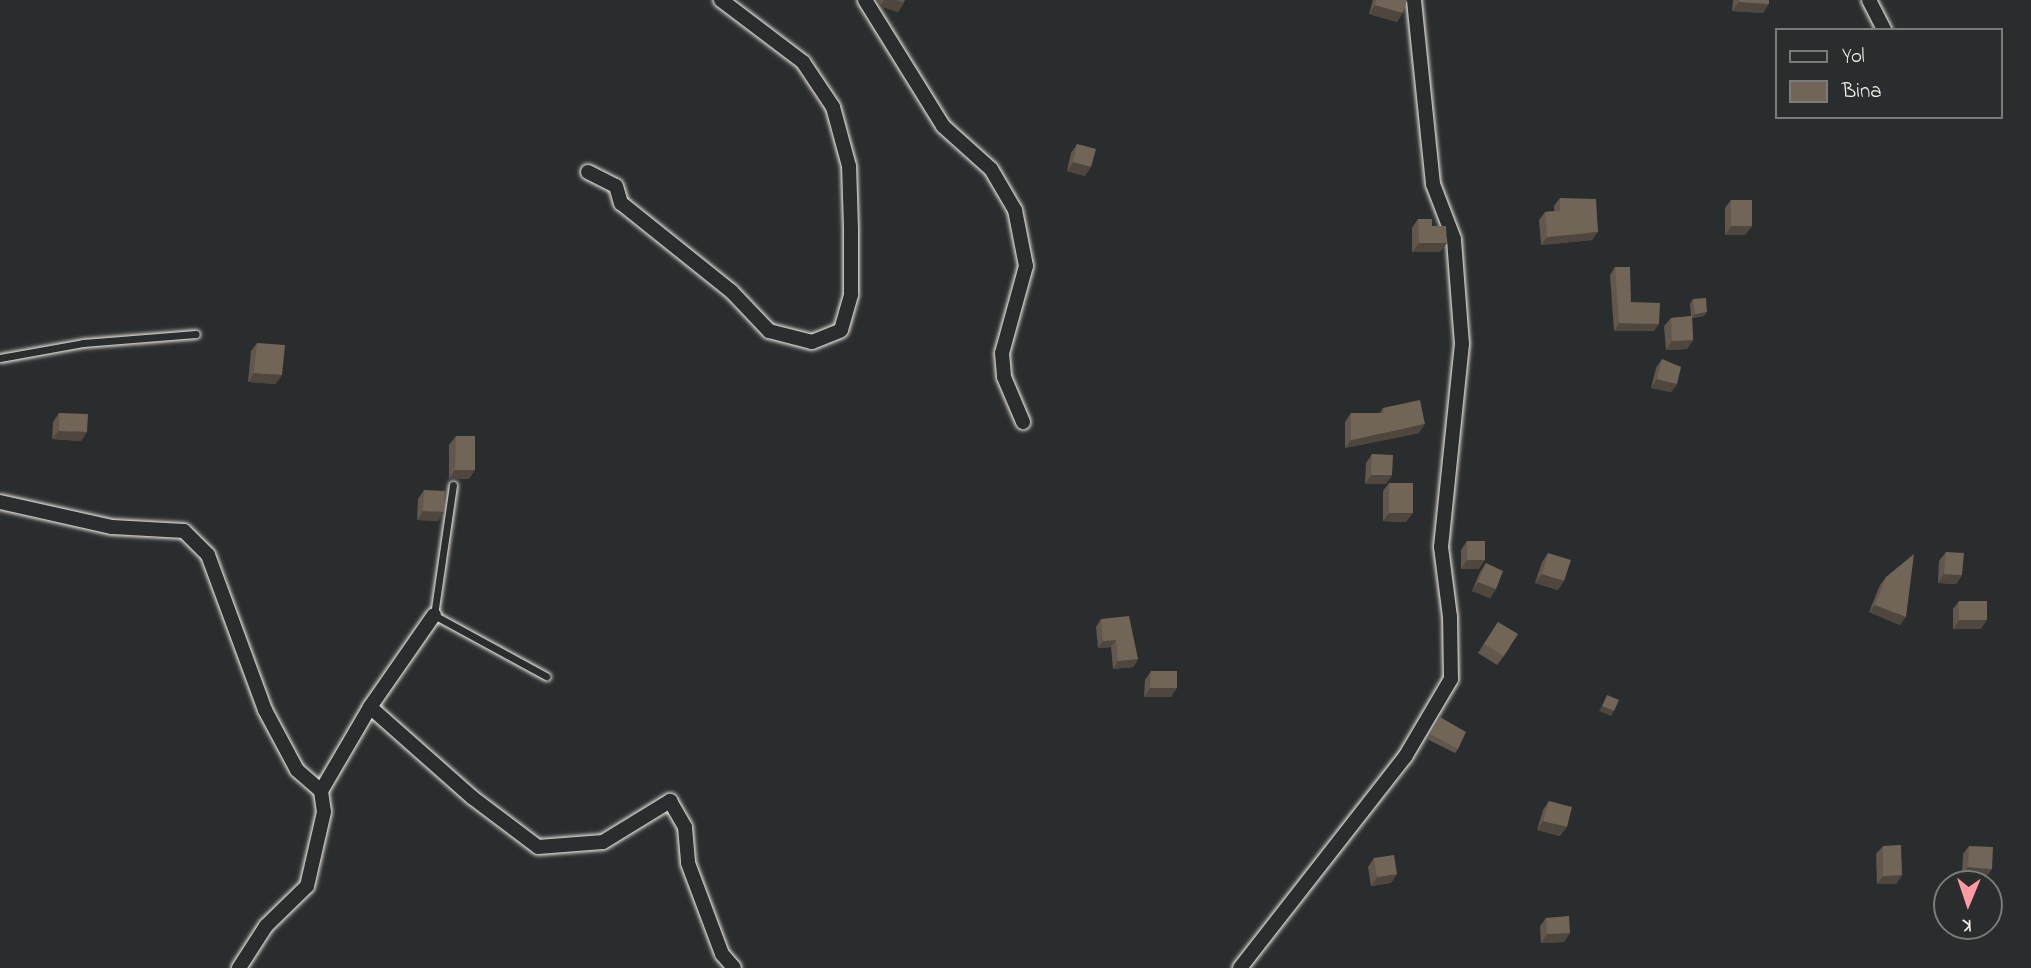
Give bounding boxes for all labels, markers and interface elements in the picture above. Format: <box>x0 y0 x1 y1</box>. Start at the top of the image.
legend <box>1776 28 2003 119</box>
text: Yol <box>1842 42 1865 72</box>
text: Bina <box>1842 77 1882 107</box>
north arrow <box>1933 870 2003 940</box>
text: K <box>1962 911 1972 938</box>

